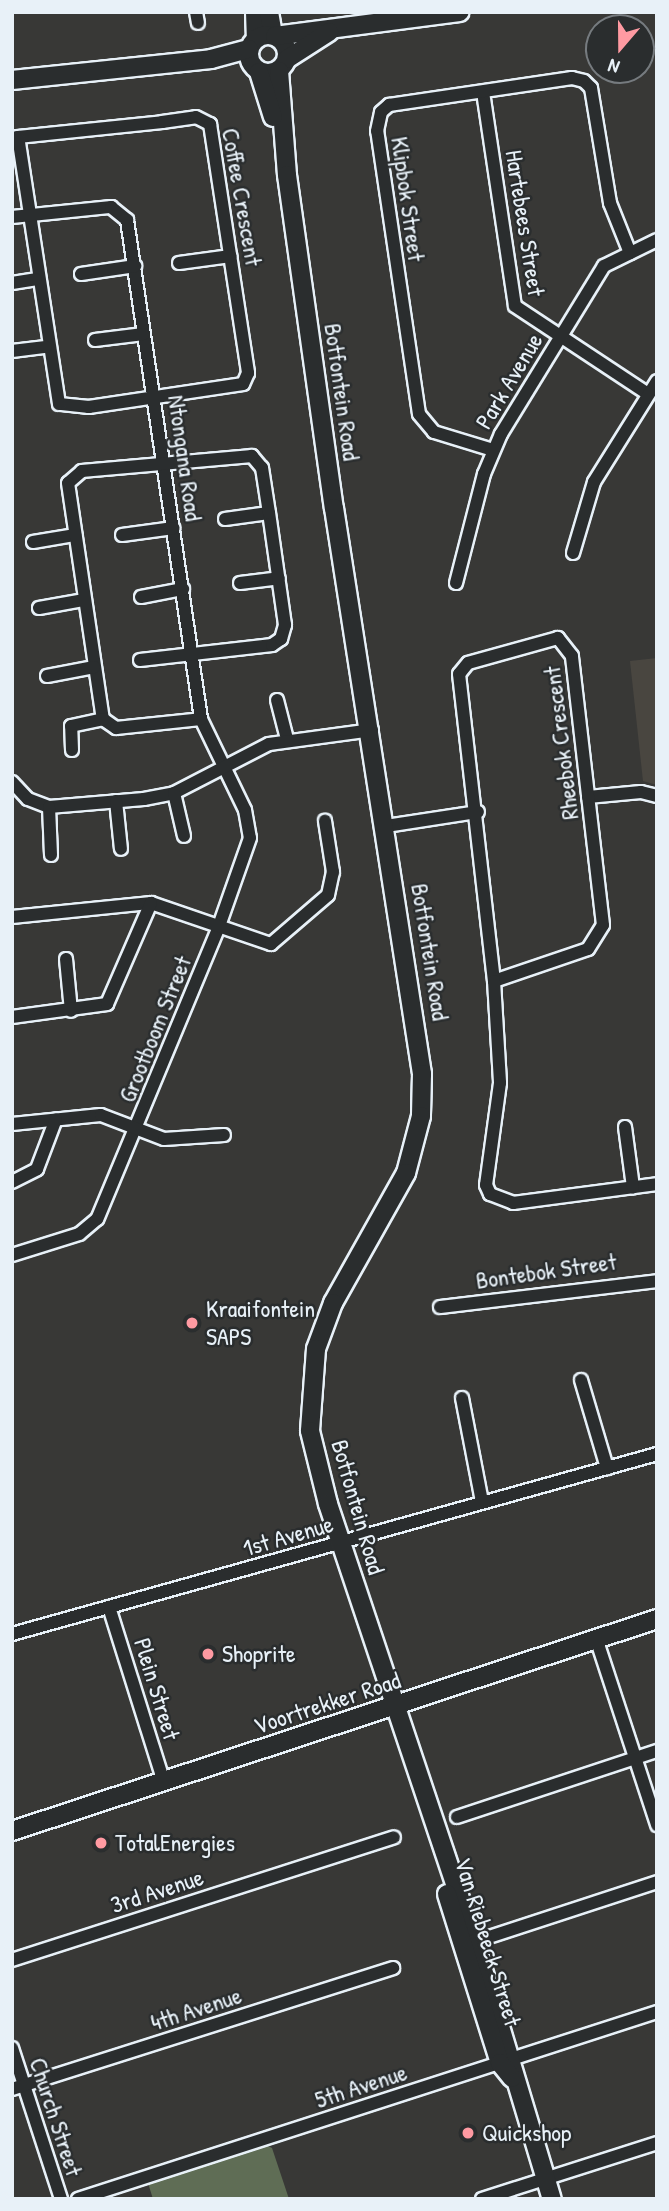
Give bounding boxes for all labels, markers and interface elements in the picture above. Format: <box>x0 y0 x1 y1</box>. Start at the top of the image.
north arrow <box>585 14 655 84</box>
text: N <box>604 53 623 81</box>
street label: Coffee Crescent <box>216 126 268 268</box>
street label: Klipbok Street <box>385 135 431 263</box>
street label: Hartebees Street <box>499 148 551 298</box>
street label: Botfontein Road <box>318 322 366 462</box>
street label: Park Avenue <box>469 328 549 434</box>
street label: Ntongana Road <box>162 393 208 523</box>
street label: Rheebok Crescent <box>537 665 585 821</box>
street label: Botfontein Road <box>405 882 455 1022</box>
street label: Grootboom Street <box>113 952 197 1106</box>
street label: Bontebok Street <box>474 1247 618 1295</box>
place label: Kraaifontein SAPS <box>206 1295 315 1351</box>
marker: Kraaifontein SAPS <box>184 1315 200 1331</box>
street label: Botfontein Road <box>325 1437 391 1577</box>
street label: 1st Avenue <box>240 1509 336 1563</box>
street label: Plein Street <box>128 1635 186 1743</box>
place label: Shoprite <box>222 1640 295 1668</box>
marker: Shoprite <box>200 1646 216 1662</box>
street label: Voortrekker Road <box>250 1666 404 1740</box>
place label: TotalEnergies <box>115 1829 235 1857</box>
marker: TotalEnergies <box>93 1835 109 1851</box>
street label: Van Riebeeck Street <box>449 1854 527 2030</box>
street label: 3rd Avenue <box>107 1863 207 1919</box>
street label: 4th Avenue <box>147 1981 245 2037</box>
street label: Church Street <box>23 2054 89 2180</box>
street label: 5th Avenue <box>311 2058 411 2114</box>
place label: Quickshop <box>482 2119 571 2147</box>
marker: Quickshop <box>460 2125 476 2141</box>

